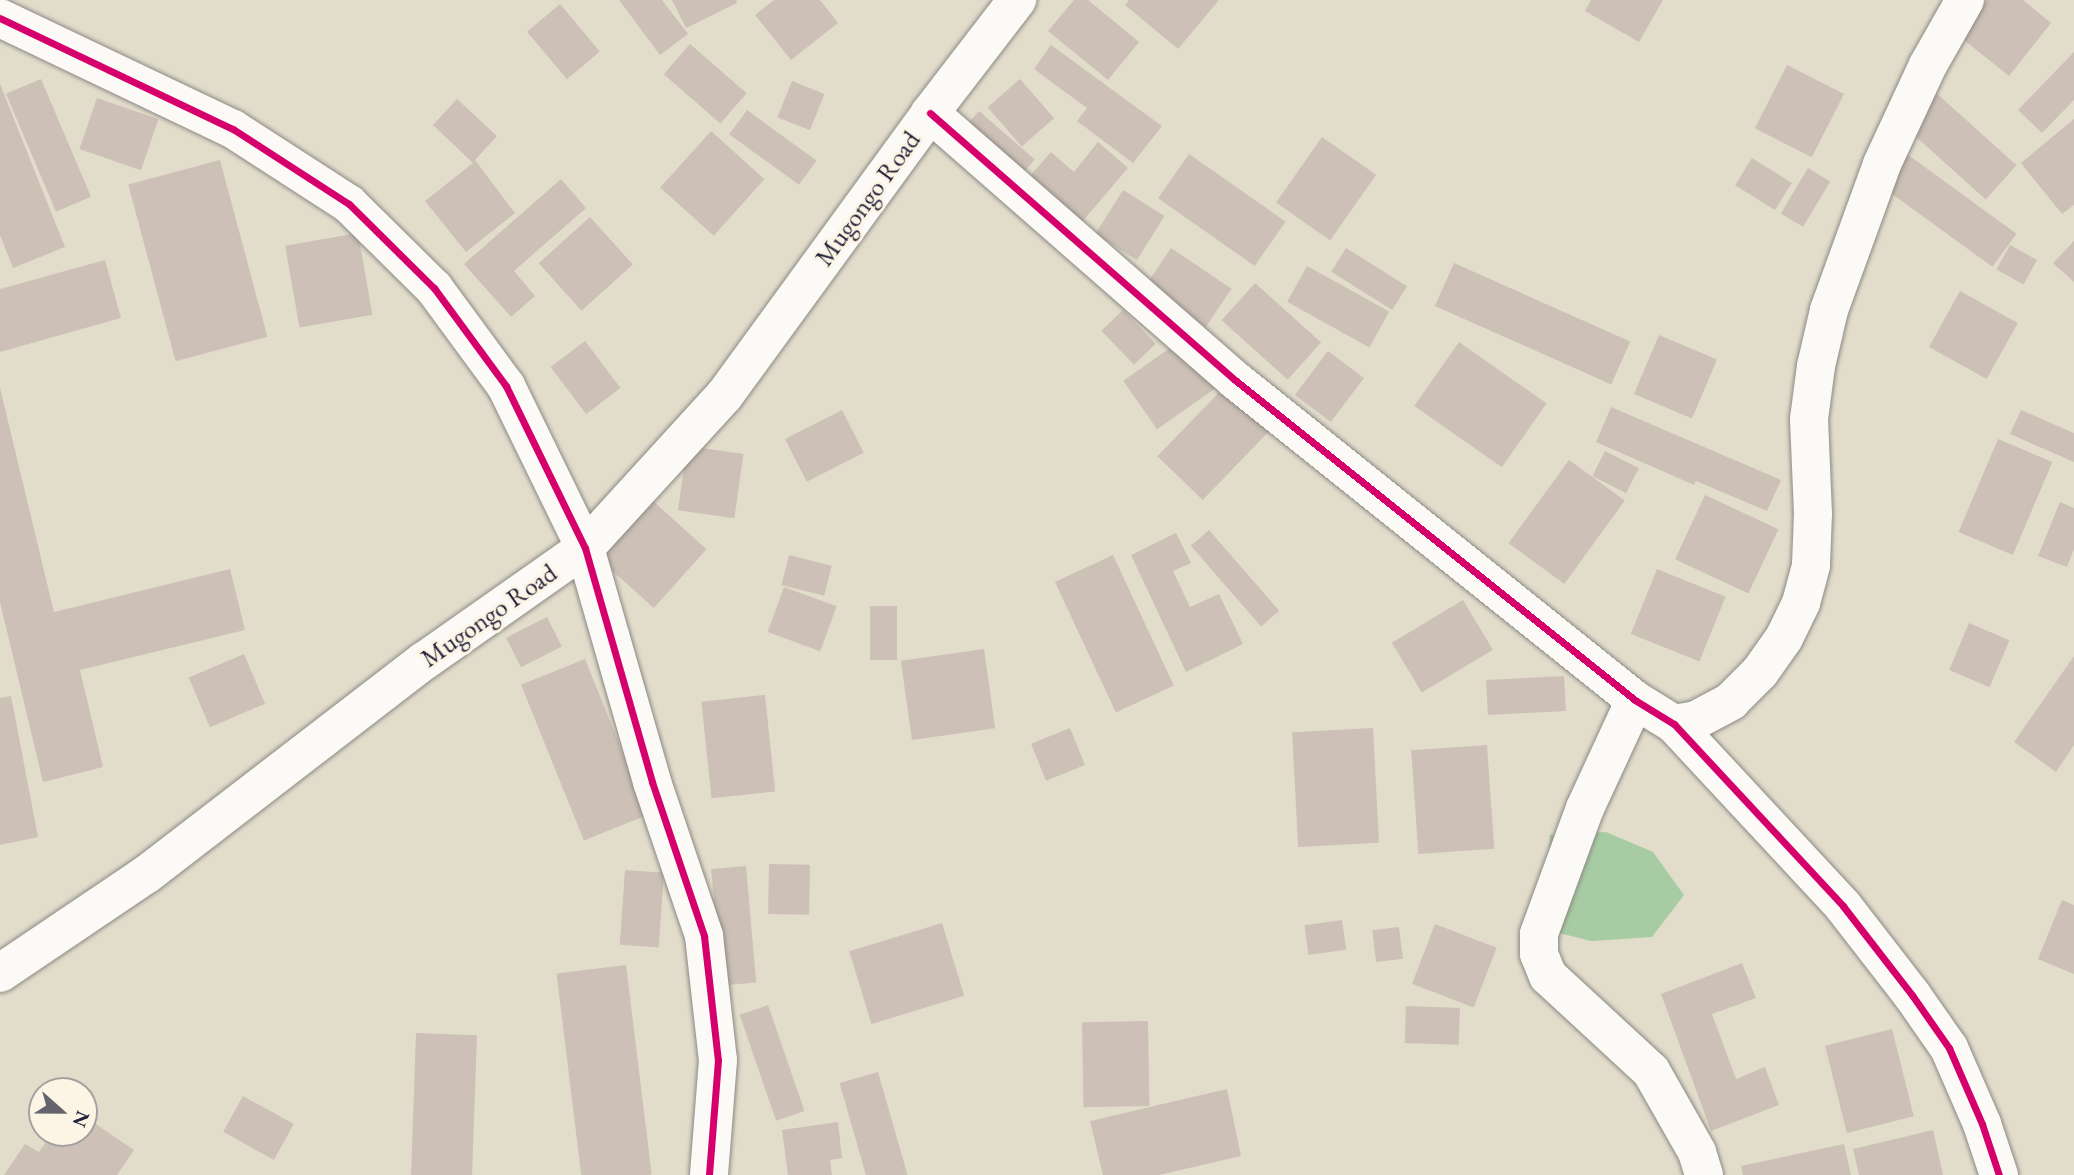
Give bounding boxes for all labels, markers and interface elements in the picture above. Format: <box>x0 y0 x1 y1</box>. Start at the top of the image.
street label: Mugongo Road <box>809 126 927 272</box>
street label: Mugongo Road <box>415 558 563 674</box>
north arrow <box>28 1077 98 1147</box>
text: N <box>67 1107 96 1131</box>

